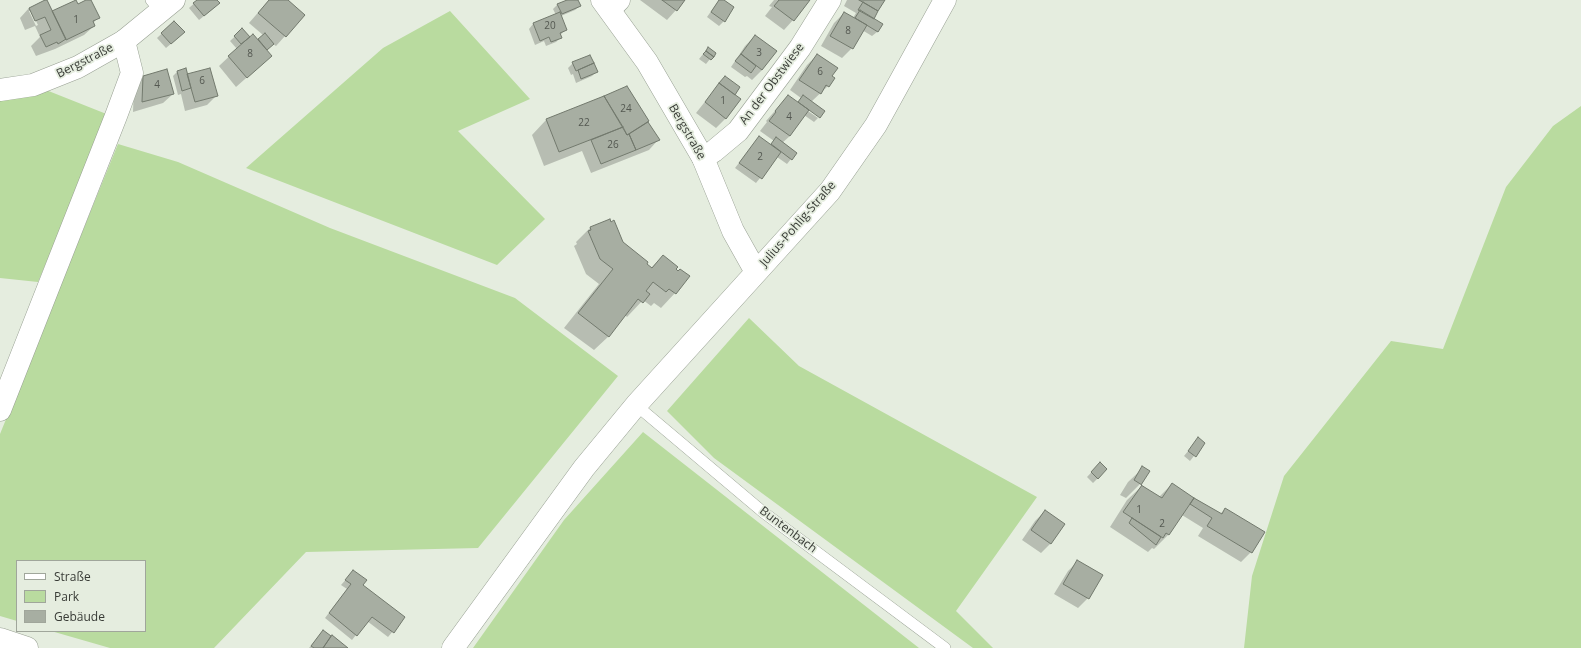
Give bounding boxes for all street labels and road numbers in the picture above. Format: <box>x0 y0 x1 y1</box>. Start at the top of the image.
street label: An der Obstwiese <box>737 40 807 128</box>
street label: Bergstraße <box>54 41 116 81</box>
street label: Bergstraße <box>665 102 709 162</box>
street label: Julius-Pohlig-Straße <box>757 178 839 270</box>
street label: Buntenbach <box>757 504 819 556</box>

